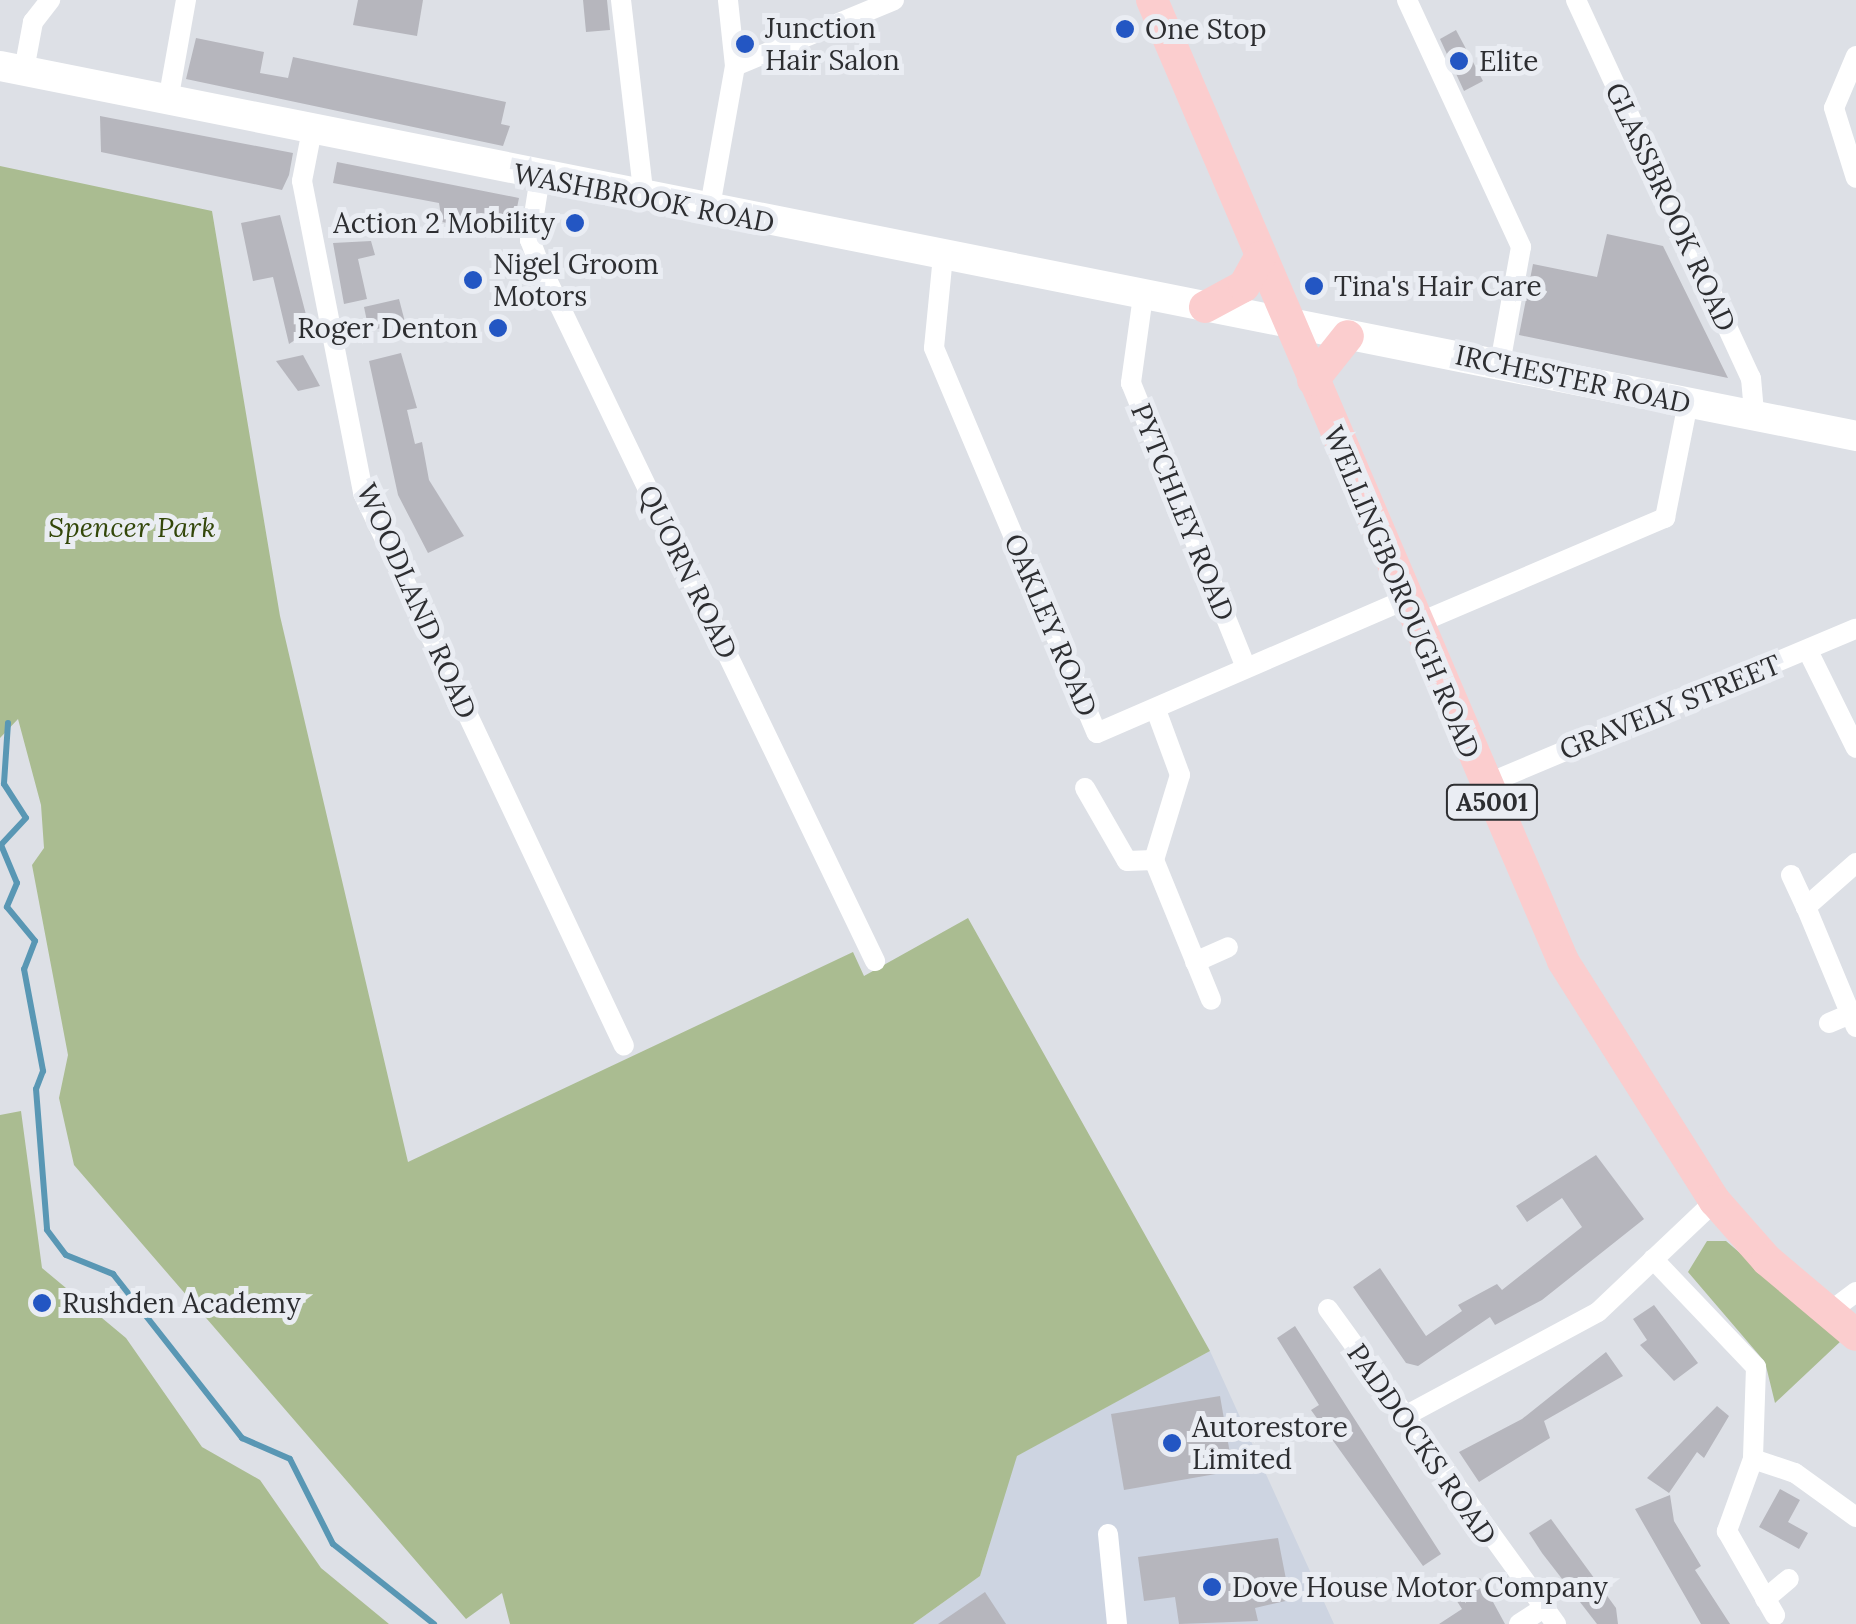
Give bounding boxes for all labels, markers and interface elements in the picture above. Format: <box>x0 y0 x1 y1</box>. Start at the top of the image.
place label: Junction Hair Salon <box>765 11 900 77</box>
place label: One Stop <box>1145 12 1266 46</box>
marker: One Stop <box>1114 18 1136 40</box>
marker: Junction Hair Salon <box>734 33 756 55</box>
place label: Elite <box>1479 44 1538 78</box>
marker: Elite <box>1448 50 1470 72</box>
street label: GLASSBROOK ROAD <box>1599 77 1743 337</box>
street label: WASHBROOK ROAD <box>511 156 777 240</box>
place label: Action 2 Mobility <box>333 206 555 240</box>
marker: Action 2 Mobility <box>564 212 586 234</box>
place label: Nigel Groom Motors <box>493 247 659 313</box>
marker: Nigel Groom Motors <box>462 269 484 291</box>
place label: Tina's Hair Care <box>1334 269 1542 303</box>
marker: Tina's Hair Care <box>1303 275 1325 297</box>
place label: Roger Denton <box>297 311 478 345</box>
marker: Roger Denton <box>487 317 509 339</box>
street label: IRCHESTER ROAD <box>1452 338 1694 420</box>
street label: PYTCHLEY ROAD <box>1124 399 1242 625</box>
street label: WELLINGBOROUGH ROAD <box>1317 421 1487 763</box>
street label: WOODLAND ROAD <box>350 478 484 724</box>
street label: QUORN ROAD <box>631 480 745 664</box>
park label: Spencer Park <box>48 510 216 544</box>
street label: OAKLEY ROAD <box>997 529 1105 721</box>
street label: GRAVELY STREET <box>1554 647 1786 767</box>
road number: A5001 <box>1444 782 1540 822</box>
place label: Rushden Academy <box>62 1286 301 1320</box>
marker: Rushden Academy <box>31 1292 53 1314</box>
street label: PADDOCKS ROAD <box>1340 1337 1504 1551</box>
place label: Autorestore Limited <box>1192 1410 1348 1476</box>
marker: Autorestore Limited <box>1161 1432 1183 1454</box>
place label: Dove House Motor Company <box>1232 1570 1608 1604</box>
marker: Dove House Motor Company <box>1201 1576 1223 1598</box>

